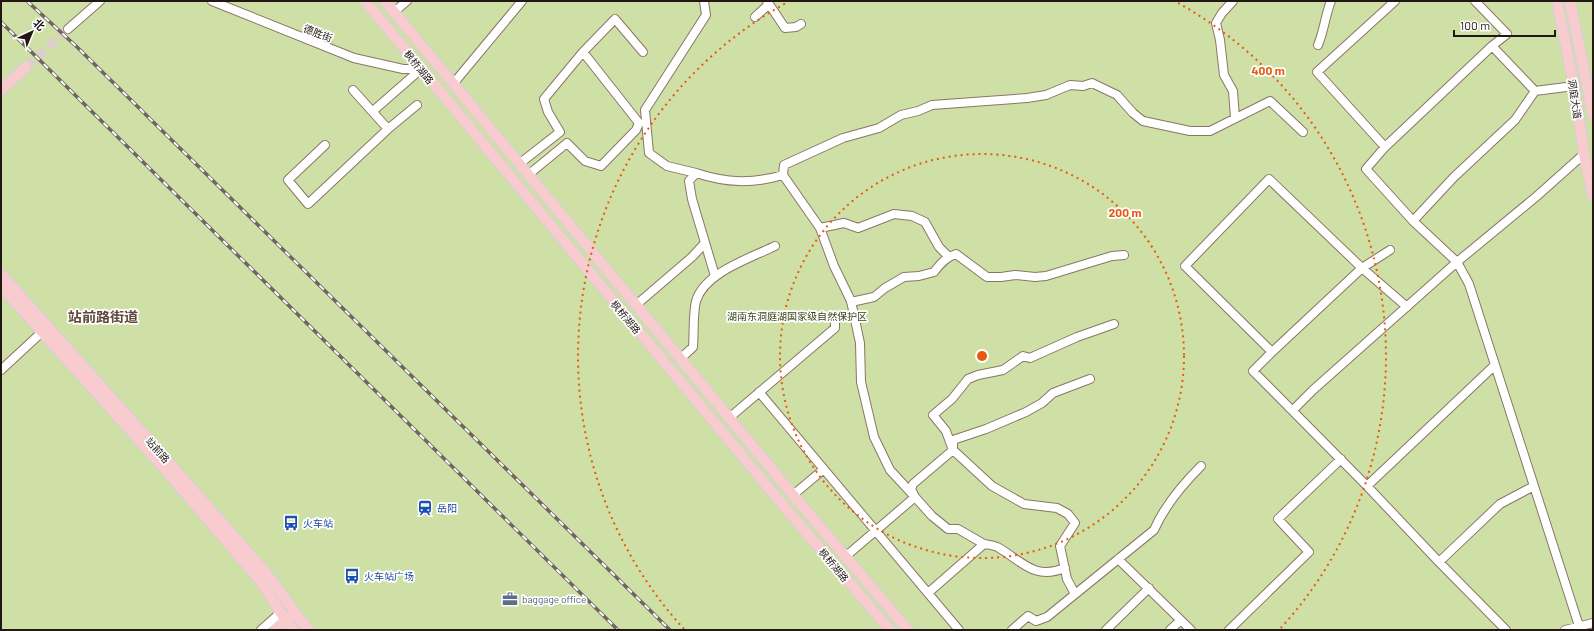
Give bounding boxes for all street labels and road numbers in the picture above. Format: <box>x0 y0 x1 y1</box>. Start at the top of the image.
street label: 德胜街 <box>302 22 334 44</box>
street label: 枫桥湖路 <box>402 48 436 86</box>
street label: 洞庭大道 <box>1566 78 1584 120</box>
street label: 枫桥湖路 <box>609 298 643 336</box>
street label: 站前路 <box>144 435 172 465</box>
street label: 枫桥湖路 <box>817 546 851 584</box>

